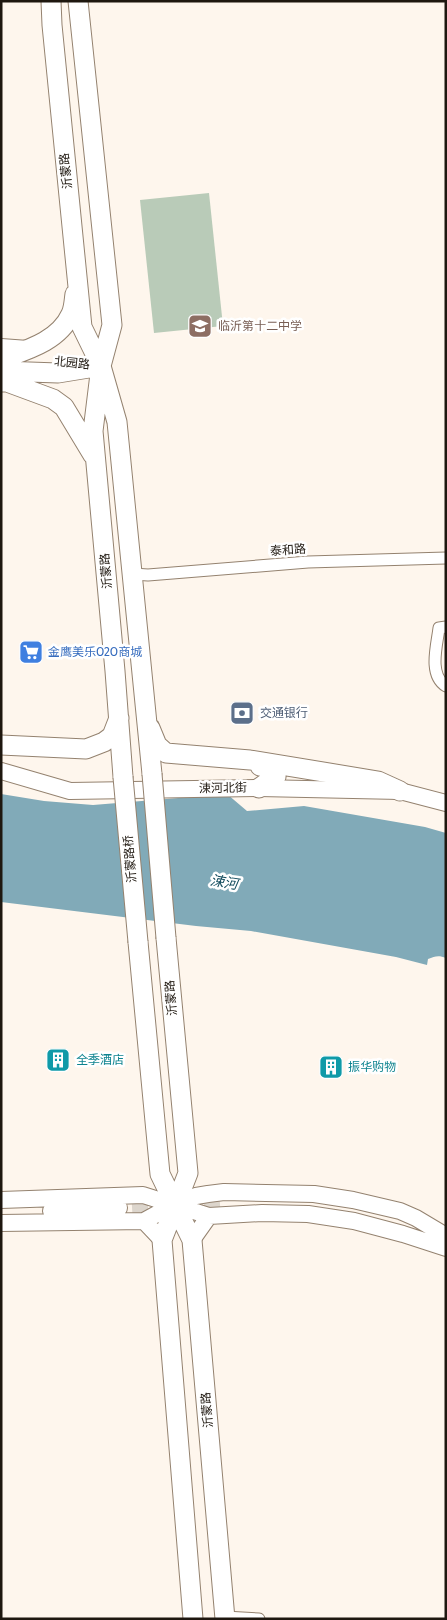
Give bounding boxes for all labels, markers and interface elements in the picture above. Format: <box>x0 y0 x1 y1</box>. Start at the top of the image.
street label: 沂蒙路 <box>57 152 75 190</box>
school or university icon: 临沂第十二中学 <box>187 313 213 339</box>
place label: 临沂第十二中学 <box>218 319 302 333</box>
street label: 北园路 <box>53 354 91 372</box>
street label: 泰和路 <box>270 542 306 558</box>
street label: 沂蒙路 <box>97 552 115 590</box>
supermarket icon: 金鹰美乐O2O商城 <box>18 639 44 665</box>
place label: 金鹰美乐O2O商城 <box>48 645 142 659</box>
bank icon: 交通银行 <box>229 700 255 726</box>
place label: 交通银行 <box>260 706 308 720</box>
street label: 涑河北街 <box>199 781 247 795</box>
street label: 沂蒙路桥 <box>121 834 139 884</box>
water label: 涑河 <box>209 872 242 894</box>
street label: 沂蒙路 <box>162 979 180 1017</box>
building icon: 全季酒店 <box>45 1047 71 1073</box>
place label: 全季酒店 <box>76 1053 124 1067</box>
building icon: 振华购物 <box>318 1054 344 1080</box>
place label: 振华购物 <box>348 1060 396 1074</box>
street label: 沂蒙路 <box>198 1391 216 1429</box>

